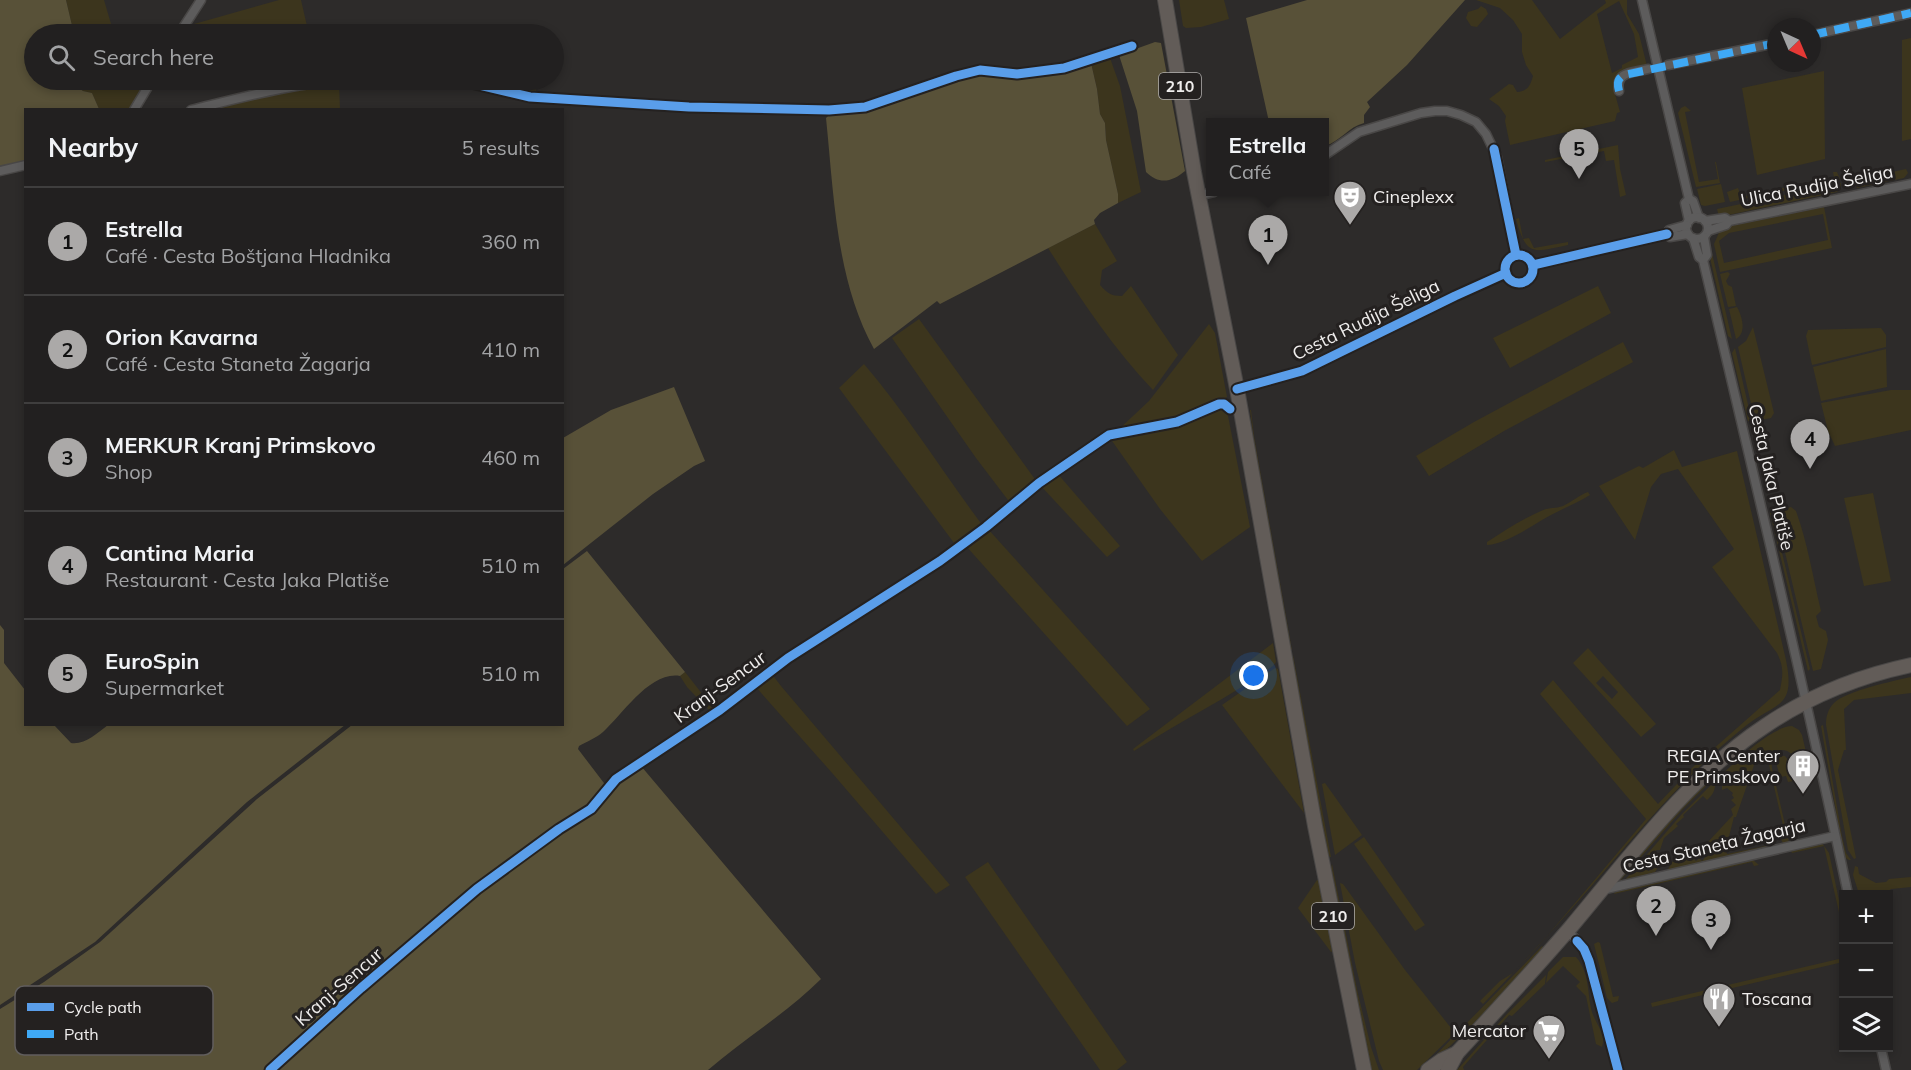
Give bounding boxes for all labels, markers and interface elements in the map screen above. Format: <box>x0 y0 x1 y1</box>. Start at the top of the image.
north arrow <box>1767 18 1821 72</box>
search box <box>24 24 564 90</box>
icon: search <box>45 41 78 74</box>
text: Search here <box>93 43 214 71</box>
road number: 210 <box>1159 73 1201 99</box>
popup <box>1206 118 1329 196</box>
pin: 5 <box>1560 130 1598 179</box>
text: Nearby <box>48 131 138 164</box>
text: Estrella <box>1229 131 1306 159</box>
text: 5 results <box>462 135 540 160</box>
text: Café <box>1229 159 1271 184</box>
street label: Ulica Rudija Šeliga <box>1739 159 1895 212</box>
theatre icon: Cineplexx <box>1332 179 1368 226</box>
place label: Cineplexx <box>1373 185 1454 208</box>
text: Estrella <box>105 215 183 243</box>
pin: 1 <box>1248 216 1288 265</box>
text: 1 <box>62 229 74 254</box>
text: 360 m <box>481 229 540 254</box>
text: Café · Cesta Boštjana Hladnika <box>105 243 391 268</box>
street label: Cesta Rudija Šeliga <box>1288 274 1443 365</box>
text: Orion Kavarna <box>105 323 258 351</box>
text: 2 <box>62 337 74 362</box>
text: 410 m <box>481 337 540 362</box>
text: Café · Cesta Staneta Žagarja <box>105 351 371 376</box>
street label: Cesta Jaka Platiše <box>1743 401 1800 552</box>
pin: 4 <box>1790 420 1830 469</box>
text: MERKUR Kranj Primskovo <box>105 431 376 459</box>
text: 3 <box>62 445 74 470</box>
text: 460 m <box>481 445 540 470</box>
text: Shop <box>105 459 153 484</box>
text: Cantina Maria <box>105 539 254 567</box>
text: 4 <box>62 553 74 578</box>
text: 510 m <box>481 553 540 578</box>
text: Restaurant · Cesta Jaka Platiše <box>105 567 389 592</box>
street label: Kranj-Sencur <box>669 645 771 728</box>
text: EuroSpin <box>105 647 200 675</box>
text: 5 <box>62 661 74 686</box>
text: 510 m <box>481 661 540 686</box>
your location <box>1239 661 1268 690</box>
text: Supermarket <box>105 675 224 700</box>
place label: REGIA Center PE Primskovo <box>1667 744 1780 788</box>
building icon: REGIA Center PE Primskovo <box>1785 748 1821 795</box>
street label: Cesta Staneta Žagarja <box>1620 813 1808 878</box>
pin: 2 <box>1636 886 1676 936</box>
map controls <box>1839 890 1893 1052</box>
button: + <box>1839 890 1893 944</box>
pin: 3 <box>1692 900 1730 950</box>
road number: 210 <box>1312 903 1354 929</box>
street label: Kranj-Sencur <box>290 942 387 1031</box>
button: − <box>1839 944 1893 998</box>
restaurant icon: Toscana <box>1701 981 1737 1028</box>
legend <box>15 986 213 1055</box>
place label: Toscana <box>1742 987 1812 1010</box>
text: Cycle path <box>64 997 142 1017</box>
button: layers <box>1839 998 1893 1052</box>
supermarket icon: Mercator <box>1531 1013 1567 1060</box>
place label: Mercator <box>1452 1019 1526 1042</box>
text: Path <box>64 1024 99 1044</box>

